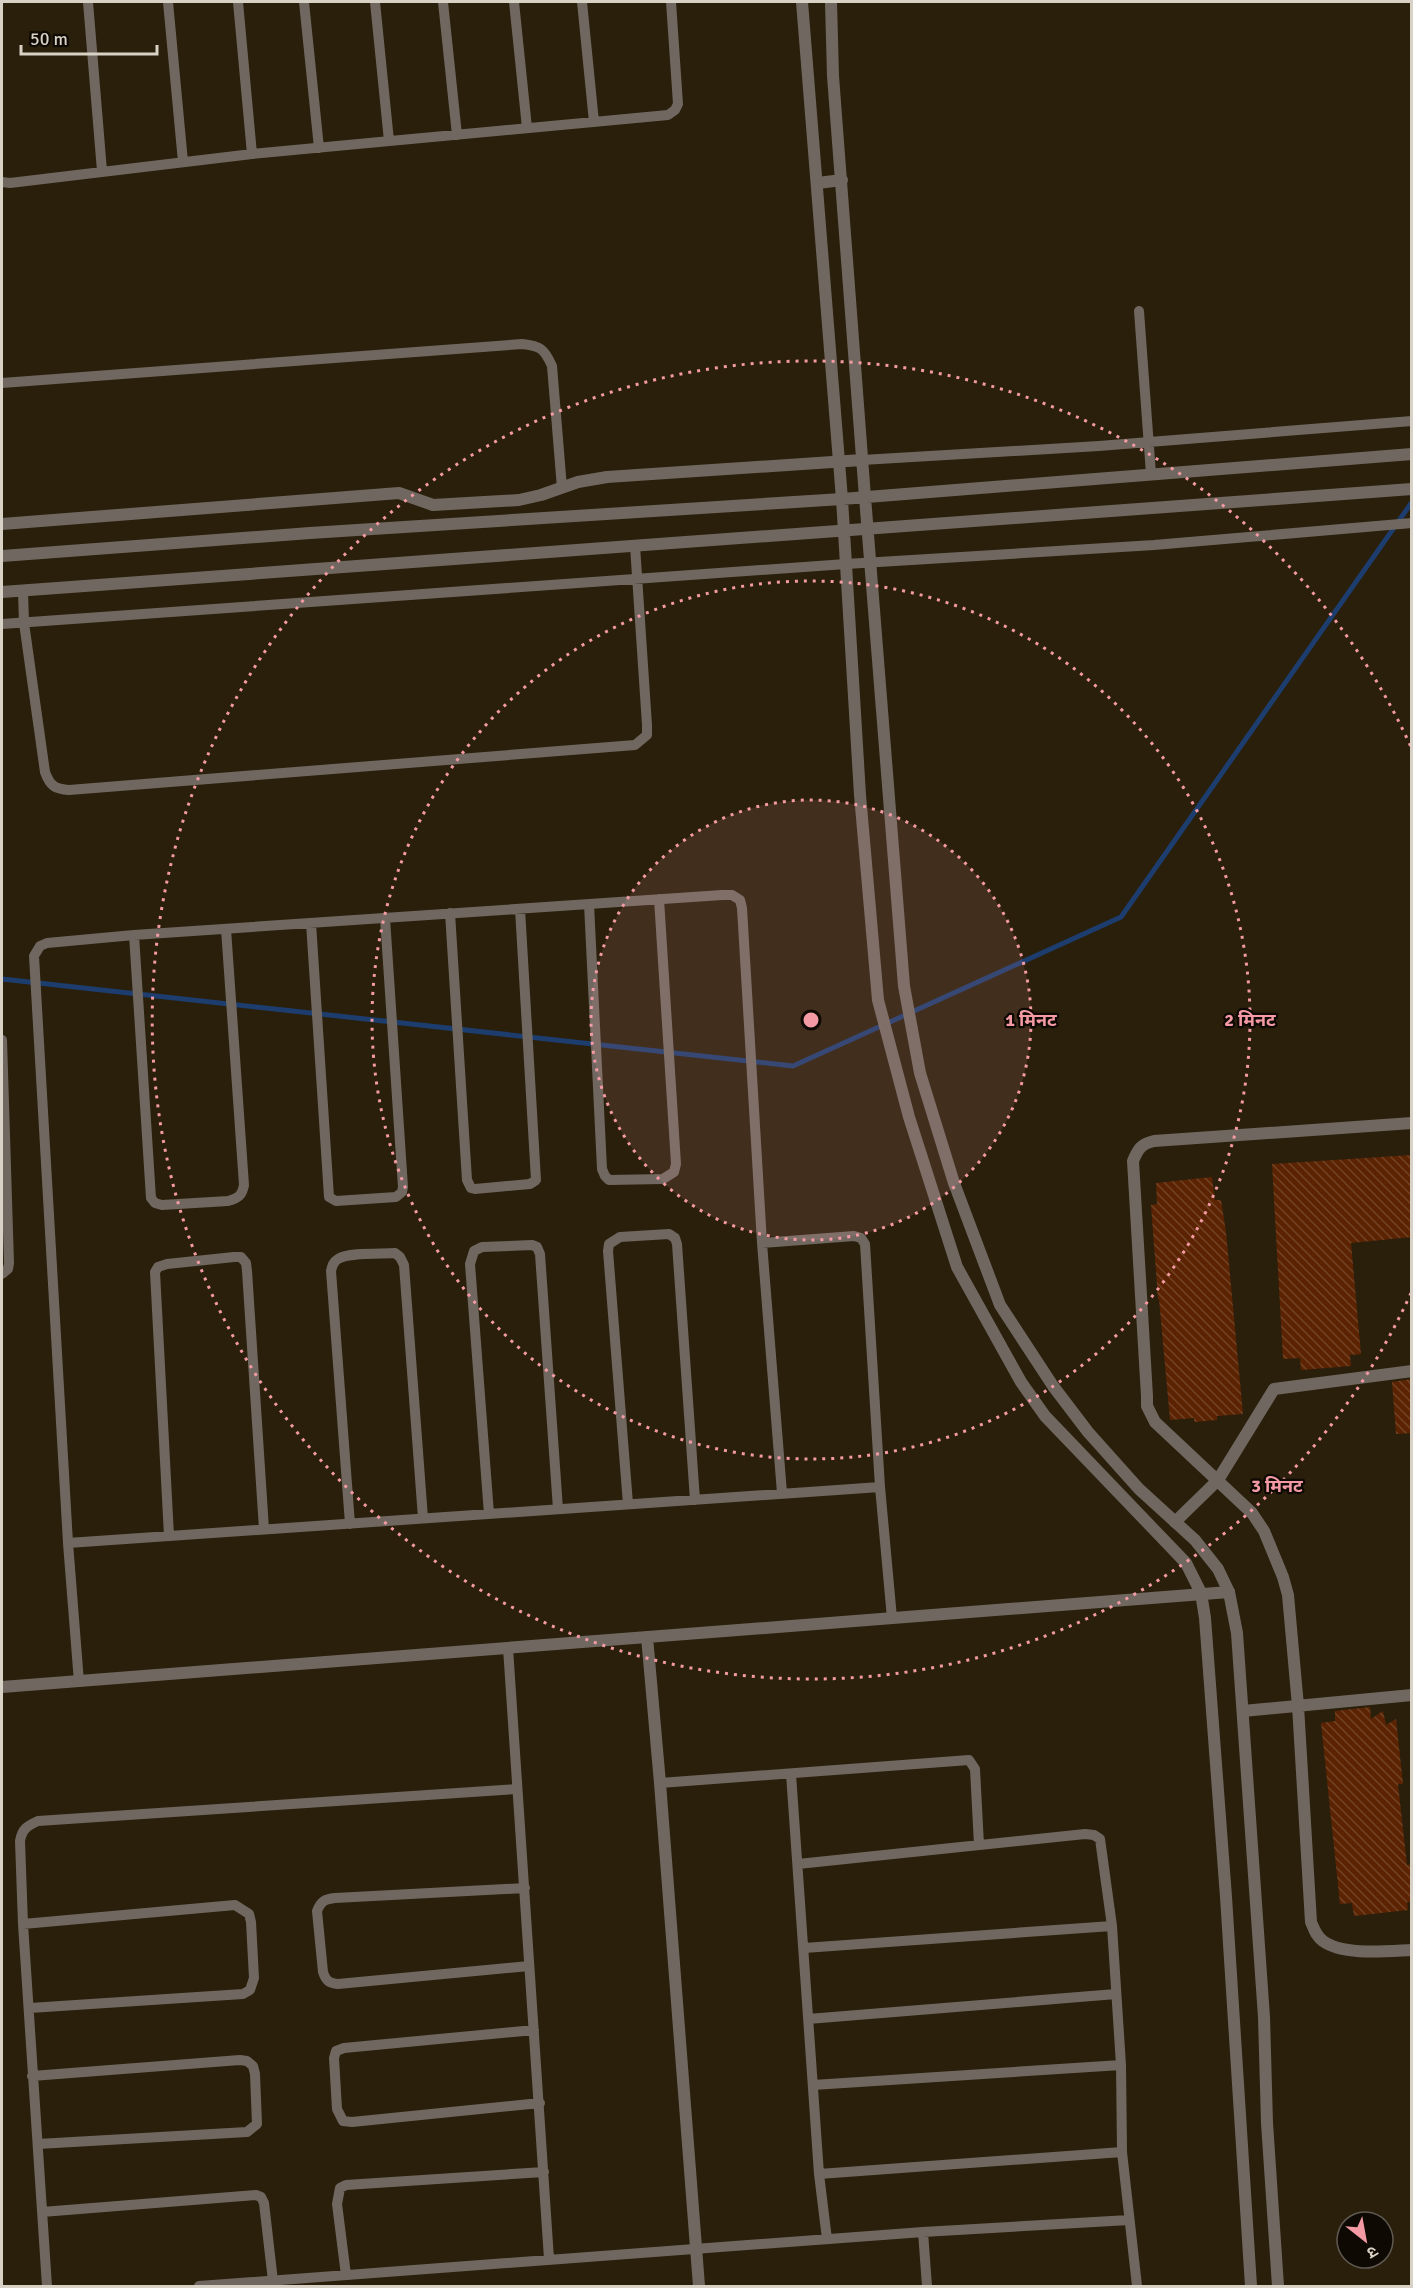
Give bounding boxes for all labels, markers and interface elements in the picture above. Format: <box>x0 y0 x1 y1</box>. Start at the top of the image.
scale bar <box>21 18 158 56</box>
text: 50 m <box>30 28 68 50</box>
text: 1 मिनट <box>1005 1009 1057 1031</box>
text: 2 मिनट <box>1224 1009 1276 1031</box>
centre of rings <box>801 1010 821 1030</box>
text: 3 मिनट <box>1251 1475 1303 1497</box>
north arrow <box>1335 2210 1395 2270</box>
text: उ <box>1363 2241 1381 2263</box>

